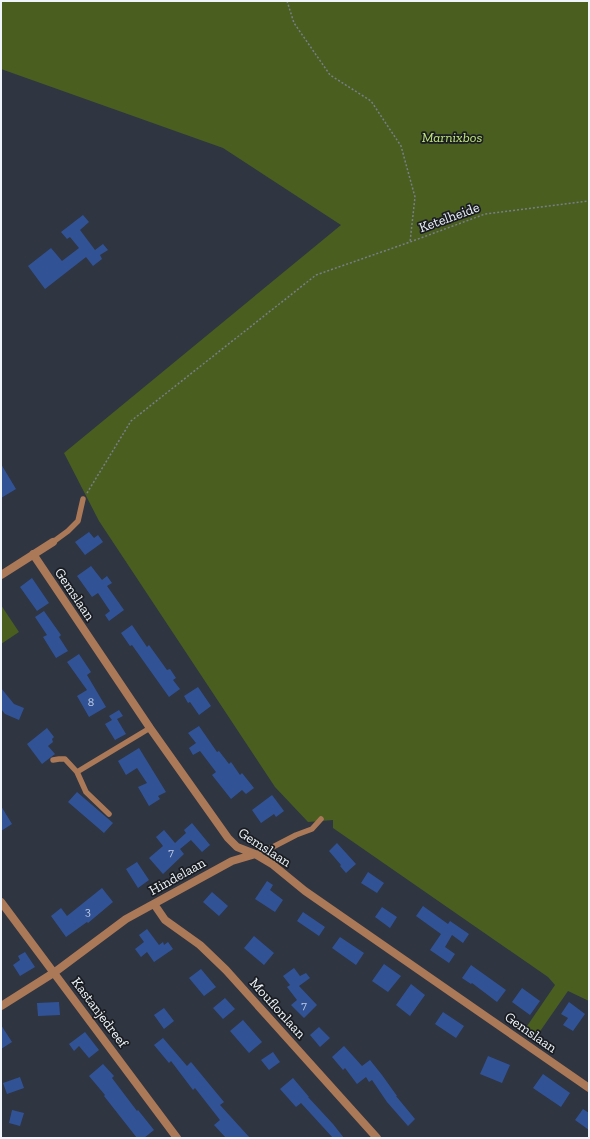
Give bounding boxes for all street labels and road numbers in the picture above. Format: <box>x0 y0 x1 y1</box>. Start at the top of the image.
street label: Ketelheide <box>416 199 482 236</box>
street label: Gemslaan <box>51 565 98 624</box>
street label: Gemslaan <box>235 824 294 871</box>
street label: Hindelaan <box>146 854 209 899</box>
street label: Kastanjedreef <box>68 974 132 1052</box>
street label: Mouflonlaan <box>246 975 309 1042</box>
street label: Gemslaan <box>501 1008 560 1057</box>

